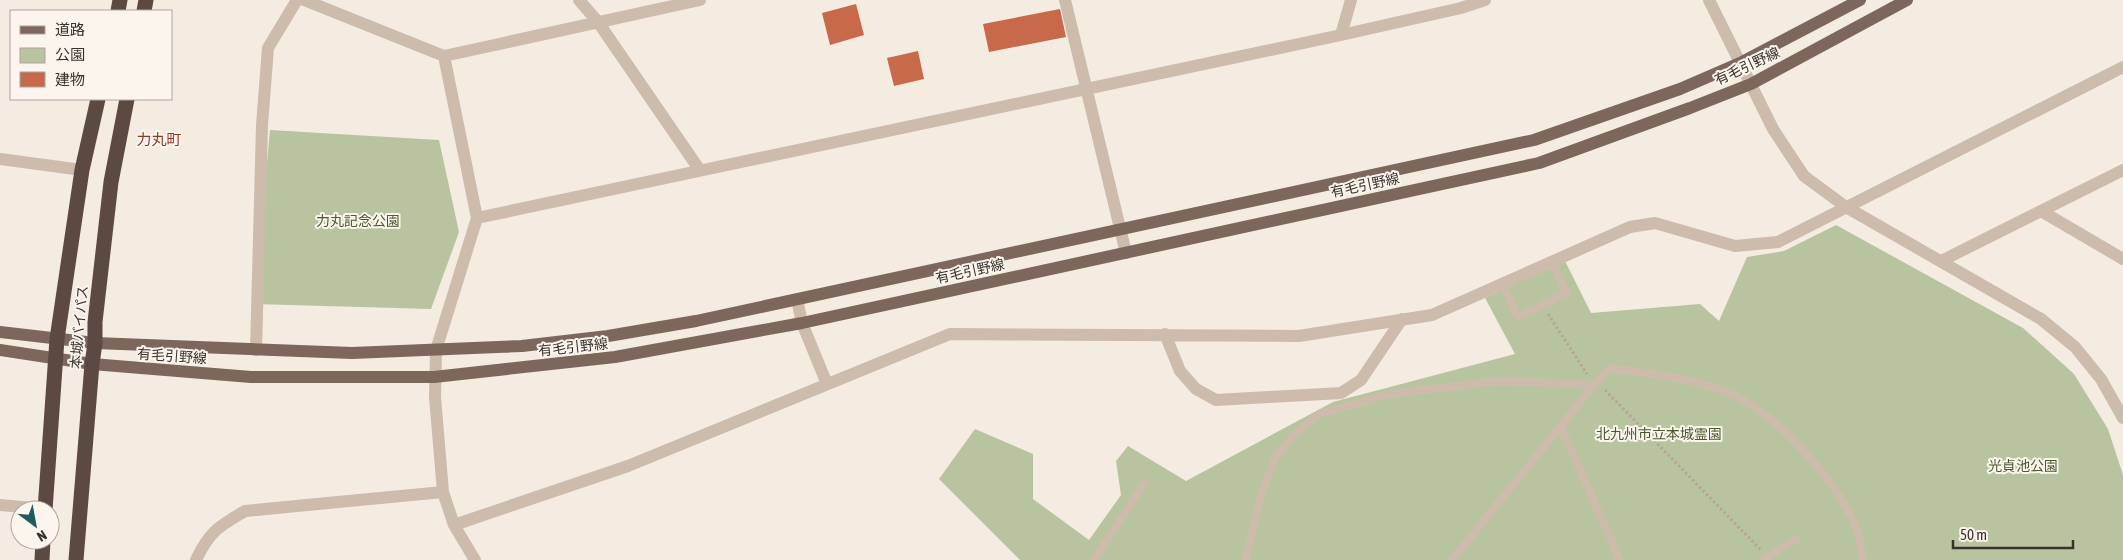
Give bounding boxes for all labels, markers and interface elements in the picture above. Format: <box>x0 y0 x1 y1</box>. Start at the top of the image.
legend <box>10 10 172 100</box>
text: 道路 <box>55 21 85 38</box>
street label: 有毛引野線 <box>1712 44 1782 88</box>
text: 公園 <box>55 46 85 63</box>
text: 建物 <box>55 71 85 88</box>
district label: 力丸町 <box>136 131 182 148</box>
street label: 有毛引野線 <box>1329 170 1401 200</box>
park label: 力丸記念公園 <box>316 213 400 229</box>
street label: 有毛引野線 <box>934 256 1006 286</box>
street label: 本城バイパス <box>67 285 91 369</box>
street label: 有毛引野線 <box>537 335 609 359</box>
street label: 有毛引野線 <box>137 346 207 366</box>
park label: 北九州市立本城霊園 <box>1596 426 1722 442</box>
park label: 光貞池公園 <box>1988 458 2058 474</box>
north arrow <box>10 500 60 550</box>
scale bar <box>1953 518 2073 550</box>
text: 50 m <box>1960 526 1987 543</box>
text: N <box>34 527 50 545</box>

